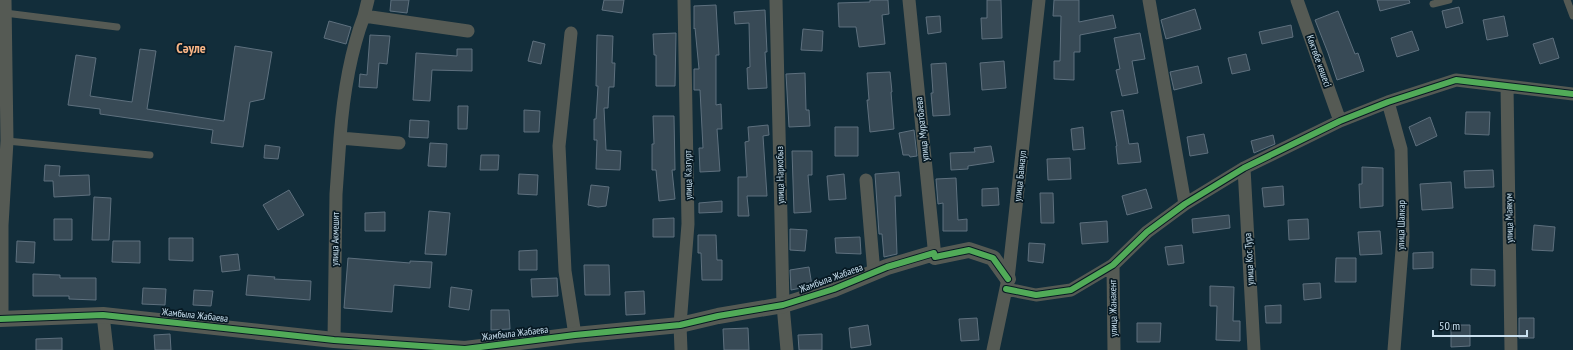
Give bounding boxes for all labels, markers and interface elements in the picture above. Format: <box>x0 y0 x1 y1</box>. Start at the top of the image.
street label: Көктөбе көшесі <box>1304 33 1334 89</box>
district label: Сәуле <box>176 39 206 57</box>
street label: улица Муратбаева <box>912 96 932 162</box>
street label: улица Наркобыз <box>773 146 787 204</box>
street label: улица Казгурт <box>681 149 695 200</box>
street label: улица Баянаул <box>1011 150 1029 202</box>
street label: улица Маякум <box>1502 193 1516 243</box>
street label: улица Шалкар <box>1394 200 1408 250</box>
street label: улица Акмешит <box>328 211 342 266</box>
street label: улица Кос Тура <box>1241 233 1257 285</box>
street label: Жамбыла Жабаева <box>797 260 865 296</box>
street label: улица Жанакент <box>1106 279 1120 337</box>
street label: Жамбыла Жабаева <box>160 305 229 325</box>
scale bar <box>1433 312 1527 338</box>
text: 50 m <box>1439 318 1460 333</box>
street label: Жамбыла Жабаева <box>480 322 549 344</box>

